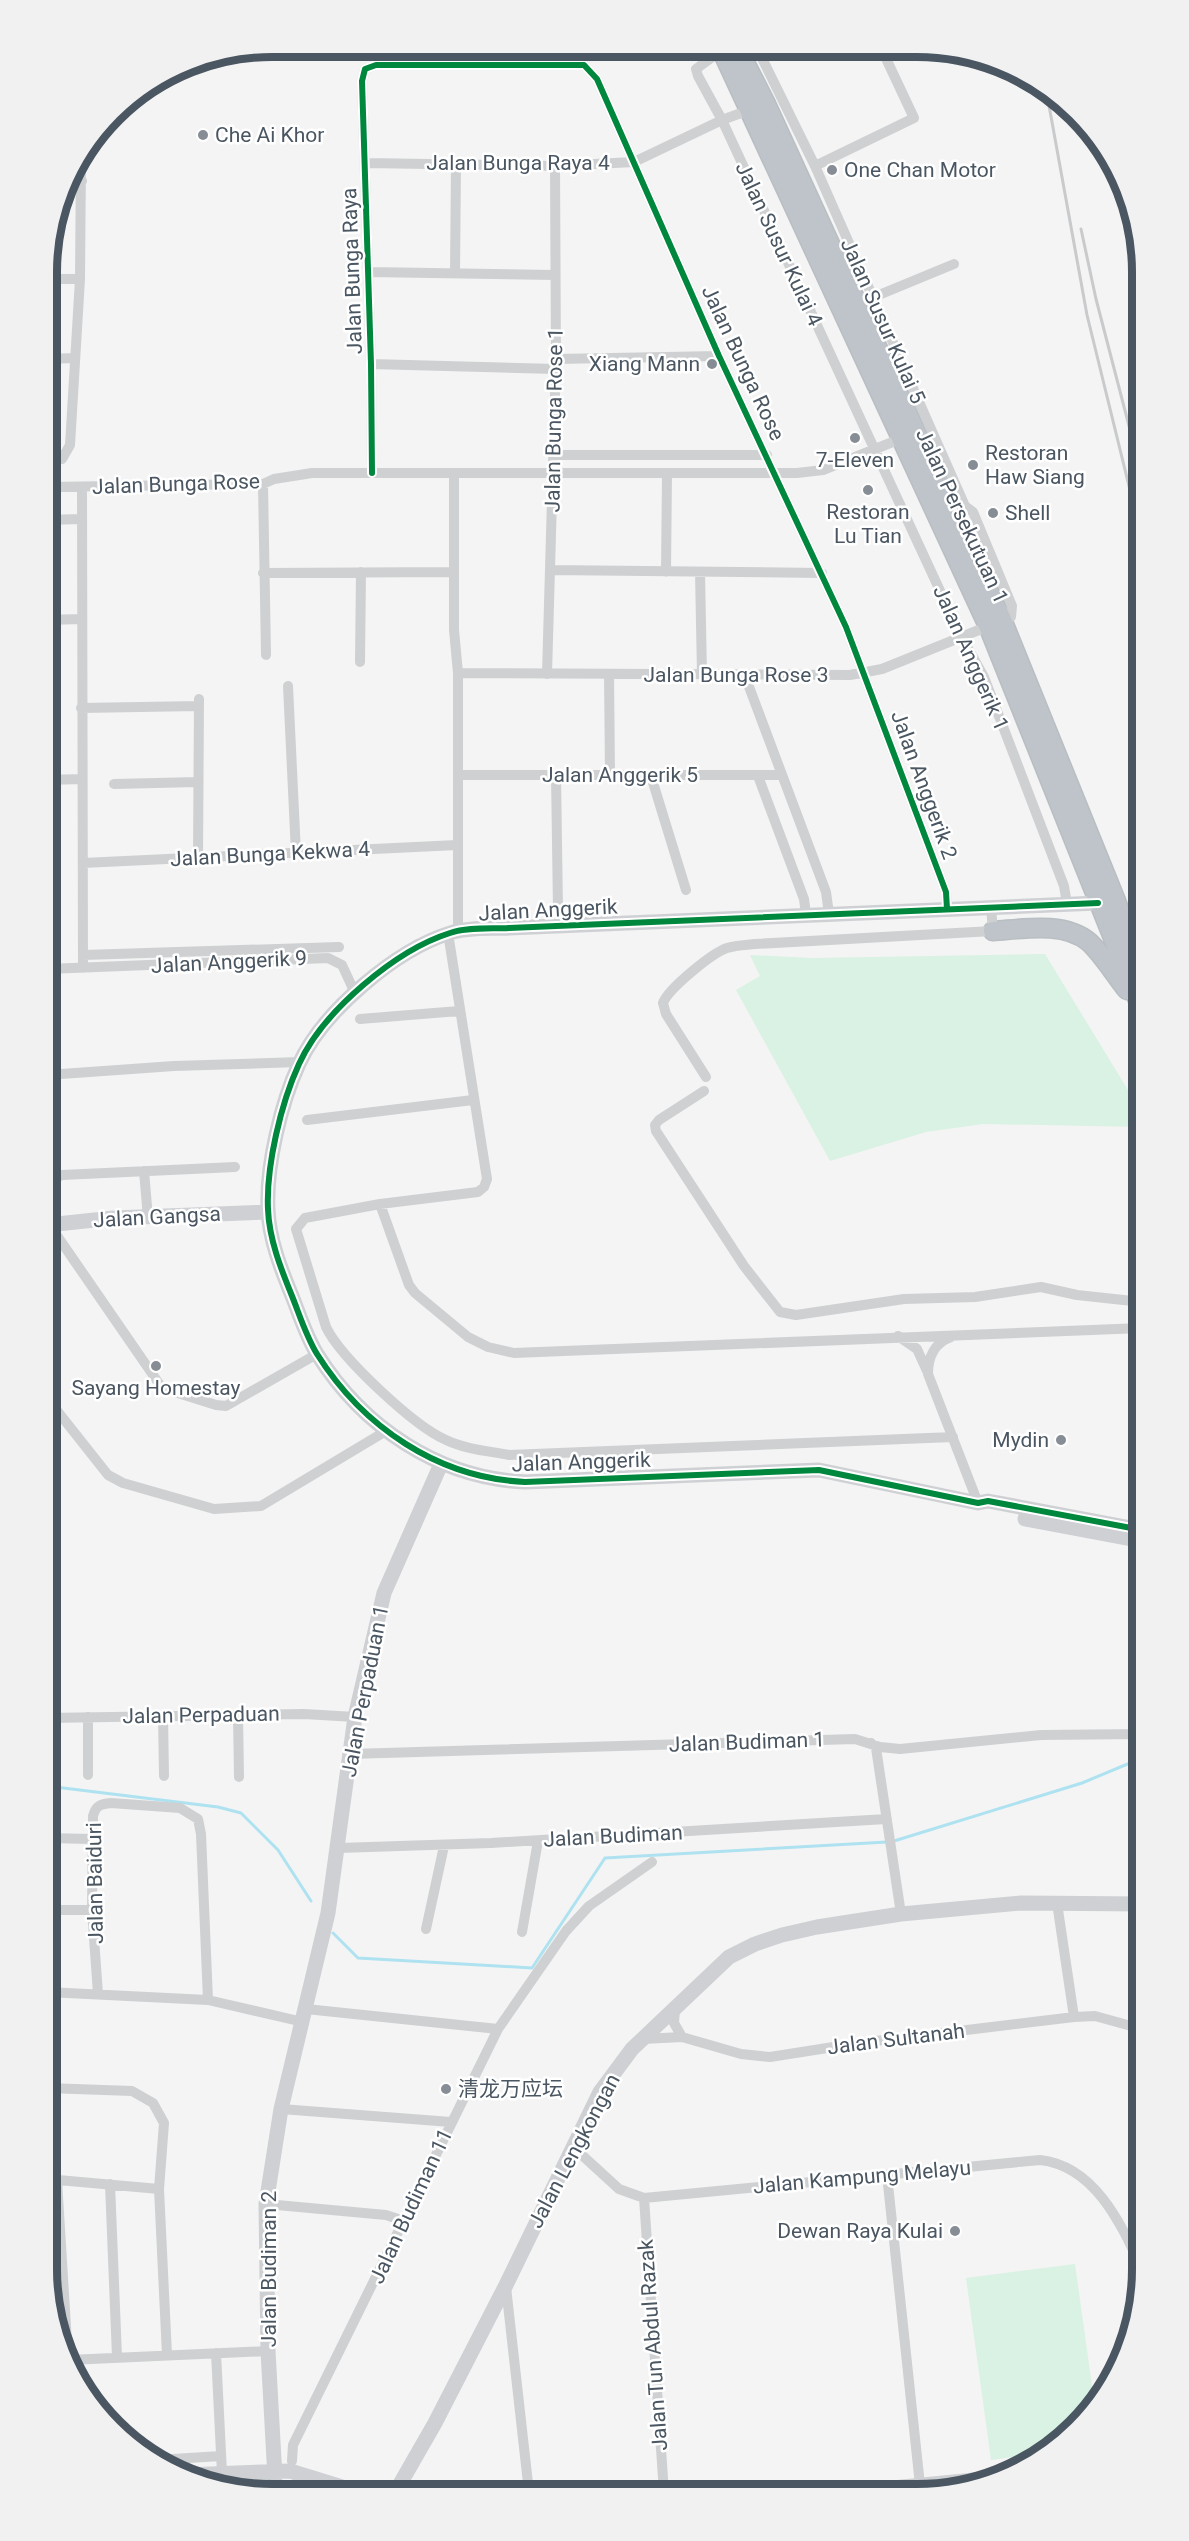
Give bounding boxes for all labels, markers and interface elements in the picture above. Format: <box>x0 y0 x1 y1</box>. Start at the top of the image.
place label: Che Ai Khor <box>215 123 324 147</box>
marker: Che Ai Khor <box>196 128 210 142</box>
street label: Jalan Bunga Raya 4 <box>426 151 610 175</box>
street label: Jalan Susur Kulai 4 <box>730 158 828 330</box>
place label: One Chan Motor <box>844 158 996 182</box>
marker: One Chan Motor <box>825 163 839 177</box>
street label: Jalan Bunga Raya <box>337 187 367 355</box>
street label: Jalan Susur Kulai 5 <box>836 235 930 407</box>
street label: Jalan Bunga Rose <box>697 282 789 444</box>
street label: Jalan Bunga Rose 1 <box>540 327 568 513</box>
place label: Xiang Mann <box>589 352 700 376</box>
marker: Xiang Mann <box>705 357 719 371</box>
street label: Jalan Persekutuan 1 <box>911 425 1013 607</box>
marker: 7-Eleven <box>848 431 862 445</box>
place label: Restoran Haw Siang <box>985 441 1085 489</box>
place label: 7-Eleven <box>816 448 894 472</box>
marker: Restoran Haw Siang <box>966 458 980 472</box>
street label: Jalan Bunga Rose <box>92 469 260 499</box>
marker: Restoran Lu Tian <box>861 483 875 497</box>
place label: Restoran Lu Tian <box>826 500 910 548</box>
place label: Shell <box>1005 501 1050 525</box>
marker: Shell <box>986 506 1000 520</box>
street label: Jalan Anggerik 1 <box>928 582 1014 734</box>
street label: Jalan Bunga Rose 3 <box>644 663 828 687</box>
street label: Jalan Anggerik 2 <box>886 707 962 863</box>
street label: Jalan Anggerik 5 <box>542 763 698 787</box>
street label: Jalan Bunga Kekwa 4 <box>170 837 371 871</box>
street label: Jalan Anggerik <box>478 894 618 926</box>
street label: Jalan Anggerik 9 <box>150 946 308 978</box>
street label: Jalan Gangsa <box>93 1202 221 1232</box>
marker: Sayang Homestay <box>149 1359 163 1373</box>
place label: Sayang Homestay <box>72 1376 241 1400</box>
place label: Mydin <box>992 1428 1049 1452</box>
marker: Mydin <box>1054 1433 1068 1447</box>
street label: Jalan Anggerik <box>511 1448 651 1476</box>
street label: Jalan Perpaduan 1 <box>337 1603 393 1779</box>
street label: Jalan Perpaduan <box>122 1702 280 1728</box>
street label: Jalan Budiman 1 <box>668 1727 826 1757</box>
street label: Jalan Budiman <box>543 1820 683 1852</box>
street label: Jalan Baiduri <box>82 1822 108 1944</box>
street label: Jalan Sultanah <box>826 2019 966 2059</box>
street label: Jalan Lengkongan <box>523 2070 625 2232</box>
place label: 清龙万应坛 <box>458 2077 563 2101</box>
marker: 清龙万应坛 <box>439 2082 453 2096</box>
street label: Jalan Budiman 11 <box>365 2125 457 2287</box>
street label: Jalan Kampung Melayu <box>752 2156 972 2198</box>
street label: Jalan Budiman 2 <box>257 2191 281 2347</box>
place label: Dewan Raya Kulai <box>777 2219 943 2243</box>
marker: Dewan Raya Kulai <box>948 2224 962 2238</box>
street label: Jalan Tun Abdul Razak <box>634 2238 672 2452</box>

